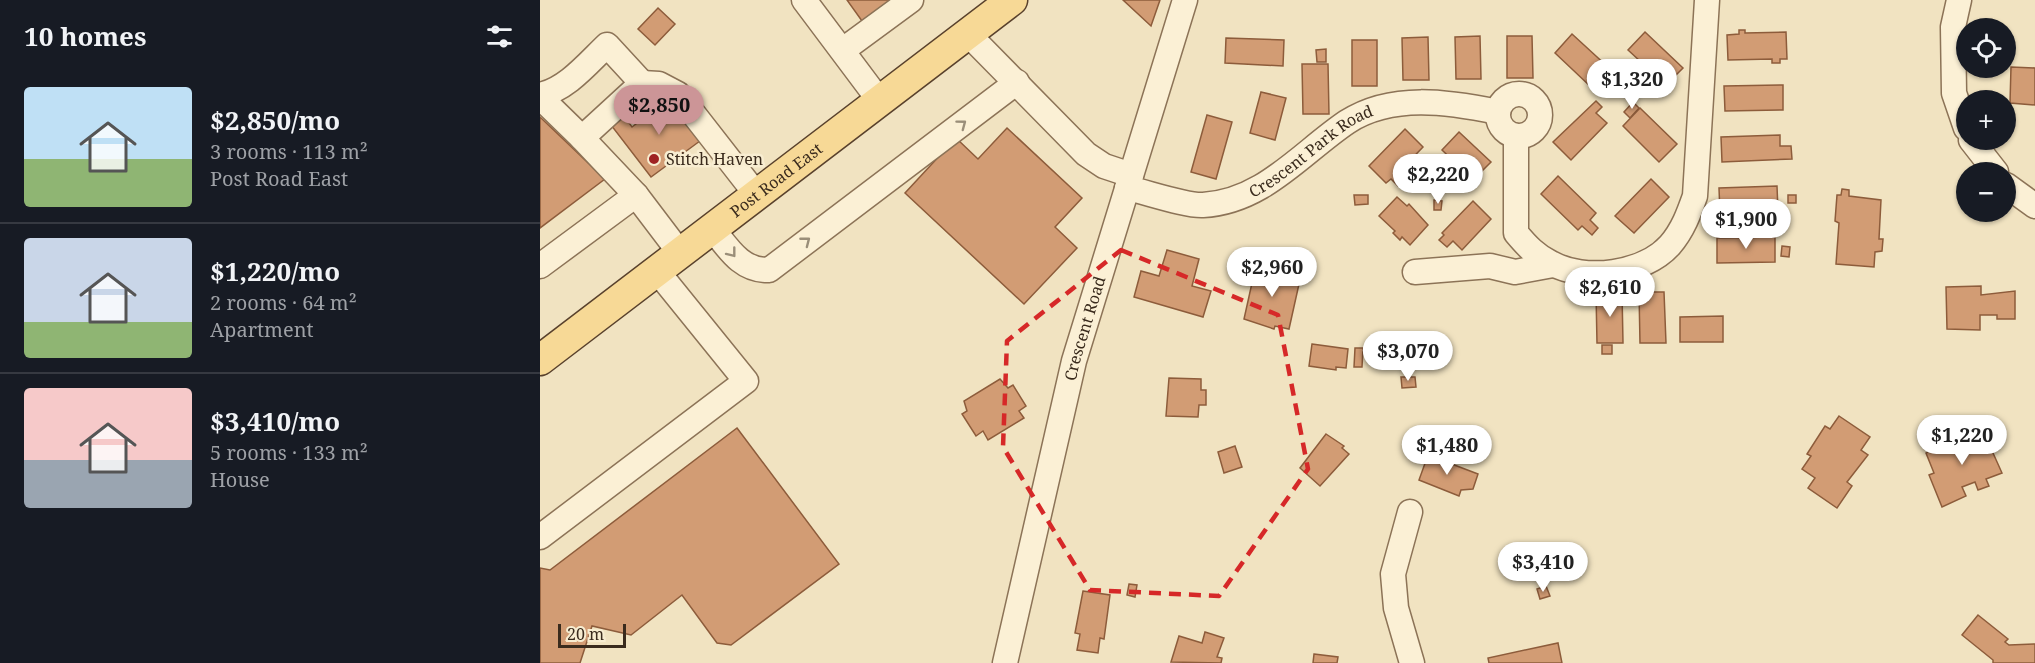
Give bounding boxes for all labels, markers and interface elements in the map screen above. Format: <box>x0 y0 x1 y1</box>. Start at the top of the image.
text: 10 homes <box>24 18 146 54</box>
map controls <box>1956 18 2016 222</box>
button: locate <box>1956 18 2016 78</box>
icon: filters <box>483 20 516 53</box>
pin: $1,320 <box>1583 59 1681 110</box>
text: $1,320 <box>1601 65 1663 92</box>
pin: $2,850 <box>610 85 708 136</box>
button: + <box>1956 90 2016 150</box>
text: $2,850 <box>628 91 690 118</box>
street label: Crescent Park Road <box>1245 99 1376 202</box>
text: $2,850/mo <box>210 102 340 138</box>
icon: home <box>72 111 144 183</box>
one-way arrow <box>955 120 966 131</box>
street label: Post Road East <box>726 137 827 222</box>
text: 3 rooms · 113 m² <box>210 138 368 165</box>
place label: Stitch Haven <box>666 148 763 170</box>
marker: Stitch Haven <box>647 152 661 166</box>
pin: $2,220 <box>1389 154 1487 205</box>
text: $2,220 <box>1407 160 1469 187</box>
button: − <box>1956 162 2016 222</box>
text: Post Road East <box>210 165 348 192</box>
pin: $1,900 <box>1697 199 1795 250</box>
text: $1,900 <box>1715 205 1777 232</box>
one-way arrow <box>799 237 810 248</box>
one-way arrow <box>724 246 735 257</box>
pin: $2,960 <box>1223 247 1321 298</box>
text: $1,220/mo <box>210 253 340 289</box>
text: $2,960 <box>1241 253 1303 280</box>
icon: home <box>72 262 144 334</box>
pin: $2,610 <box>1561 267 1659 318</box>
street label: Crescent Road <box>1059 273 1111 383</box>
text: $2,610 <box>1579 273 1641 300</box>
text: 2 rooms · 64 m² <box>210 289 357 316</box>
text: Apartment <box>210 316 314 343</box>
pin: $3,070 <box>1359 331 1457 382</box>
text: $3,070 <box>1377 337 1439 364</box>
text: $3,410/mo <box>210 403 340 439</box>
icon: home <box>72 412 144 484</box>
pin: $1,220 <box>1913 415 2011 466</box>
text: $1,220 <box>1931 421 1993 448</box>
pin: $1,480 <box>1398 425 1496 476</box>
text: $1,480 <box>1416 431 1478 458</box>
text: 5 rooms · 133 m² <box>210 439 368 466</box>
text: House <box>210 466 270 493</box>
pin: $3,410 <box>1494 542 1592 593</box>
text: $3,410 <box>1512 548 1574 575</box>
scale bar <box>558 621 626 648</box>
text: 20 m <box>567 623 604 645</box>

